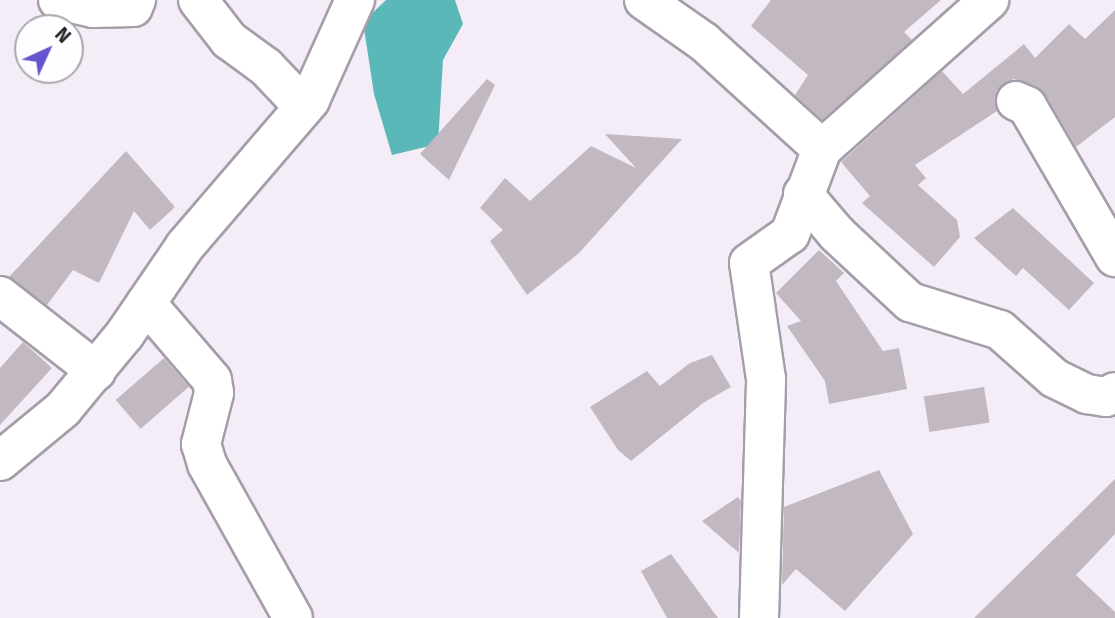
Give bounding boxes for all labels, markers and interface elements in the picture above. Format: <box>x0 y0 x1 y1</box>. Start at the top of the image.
north arrow <box>14 14 84 84</box>
text: N <box>50 23 75 48</box>

